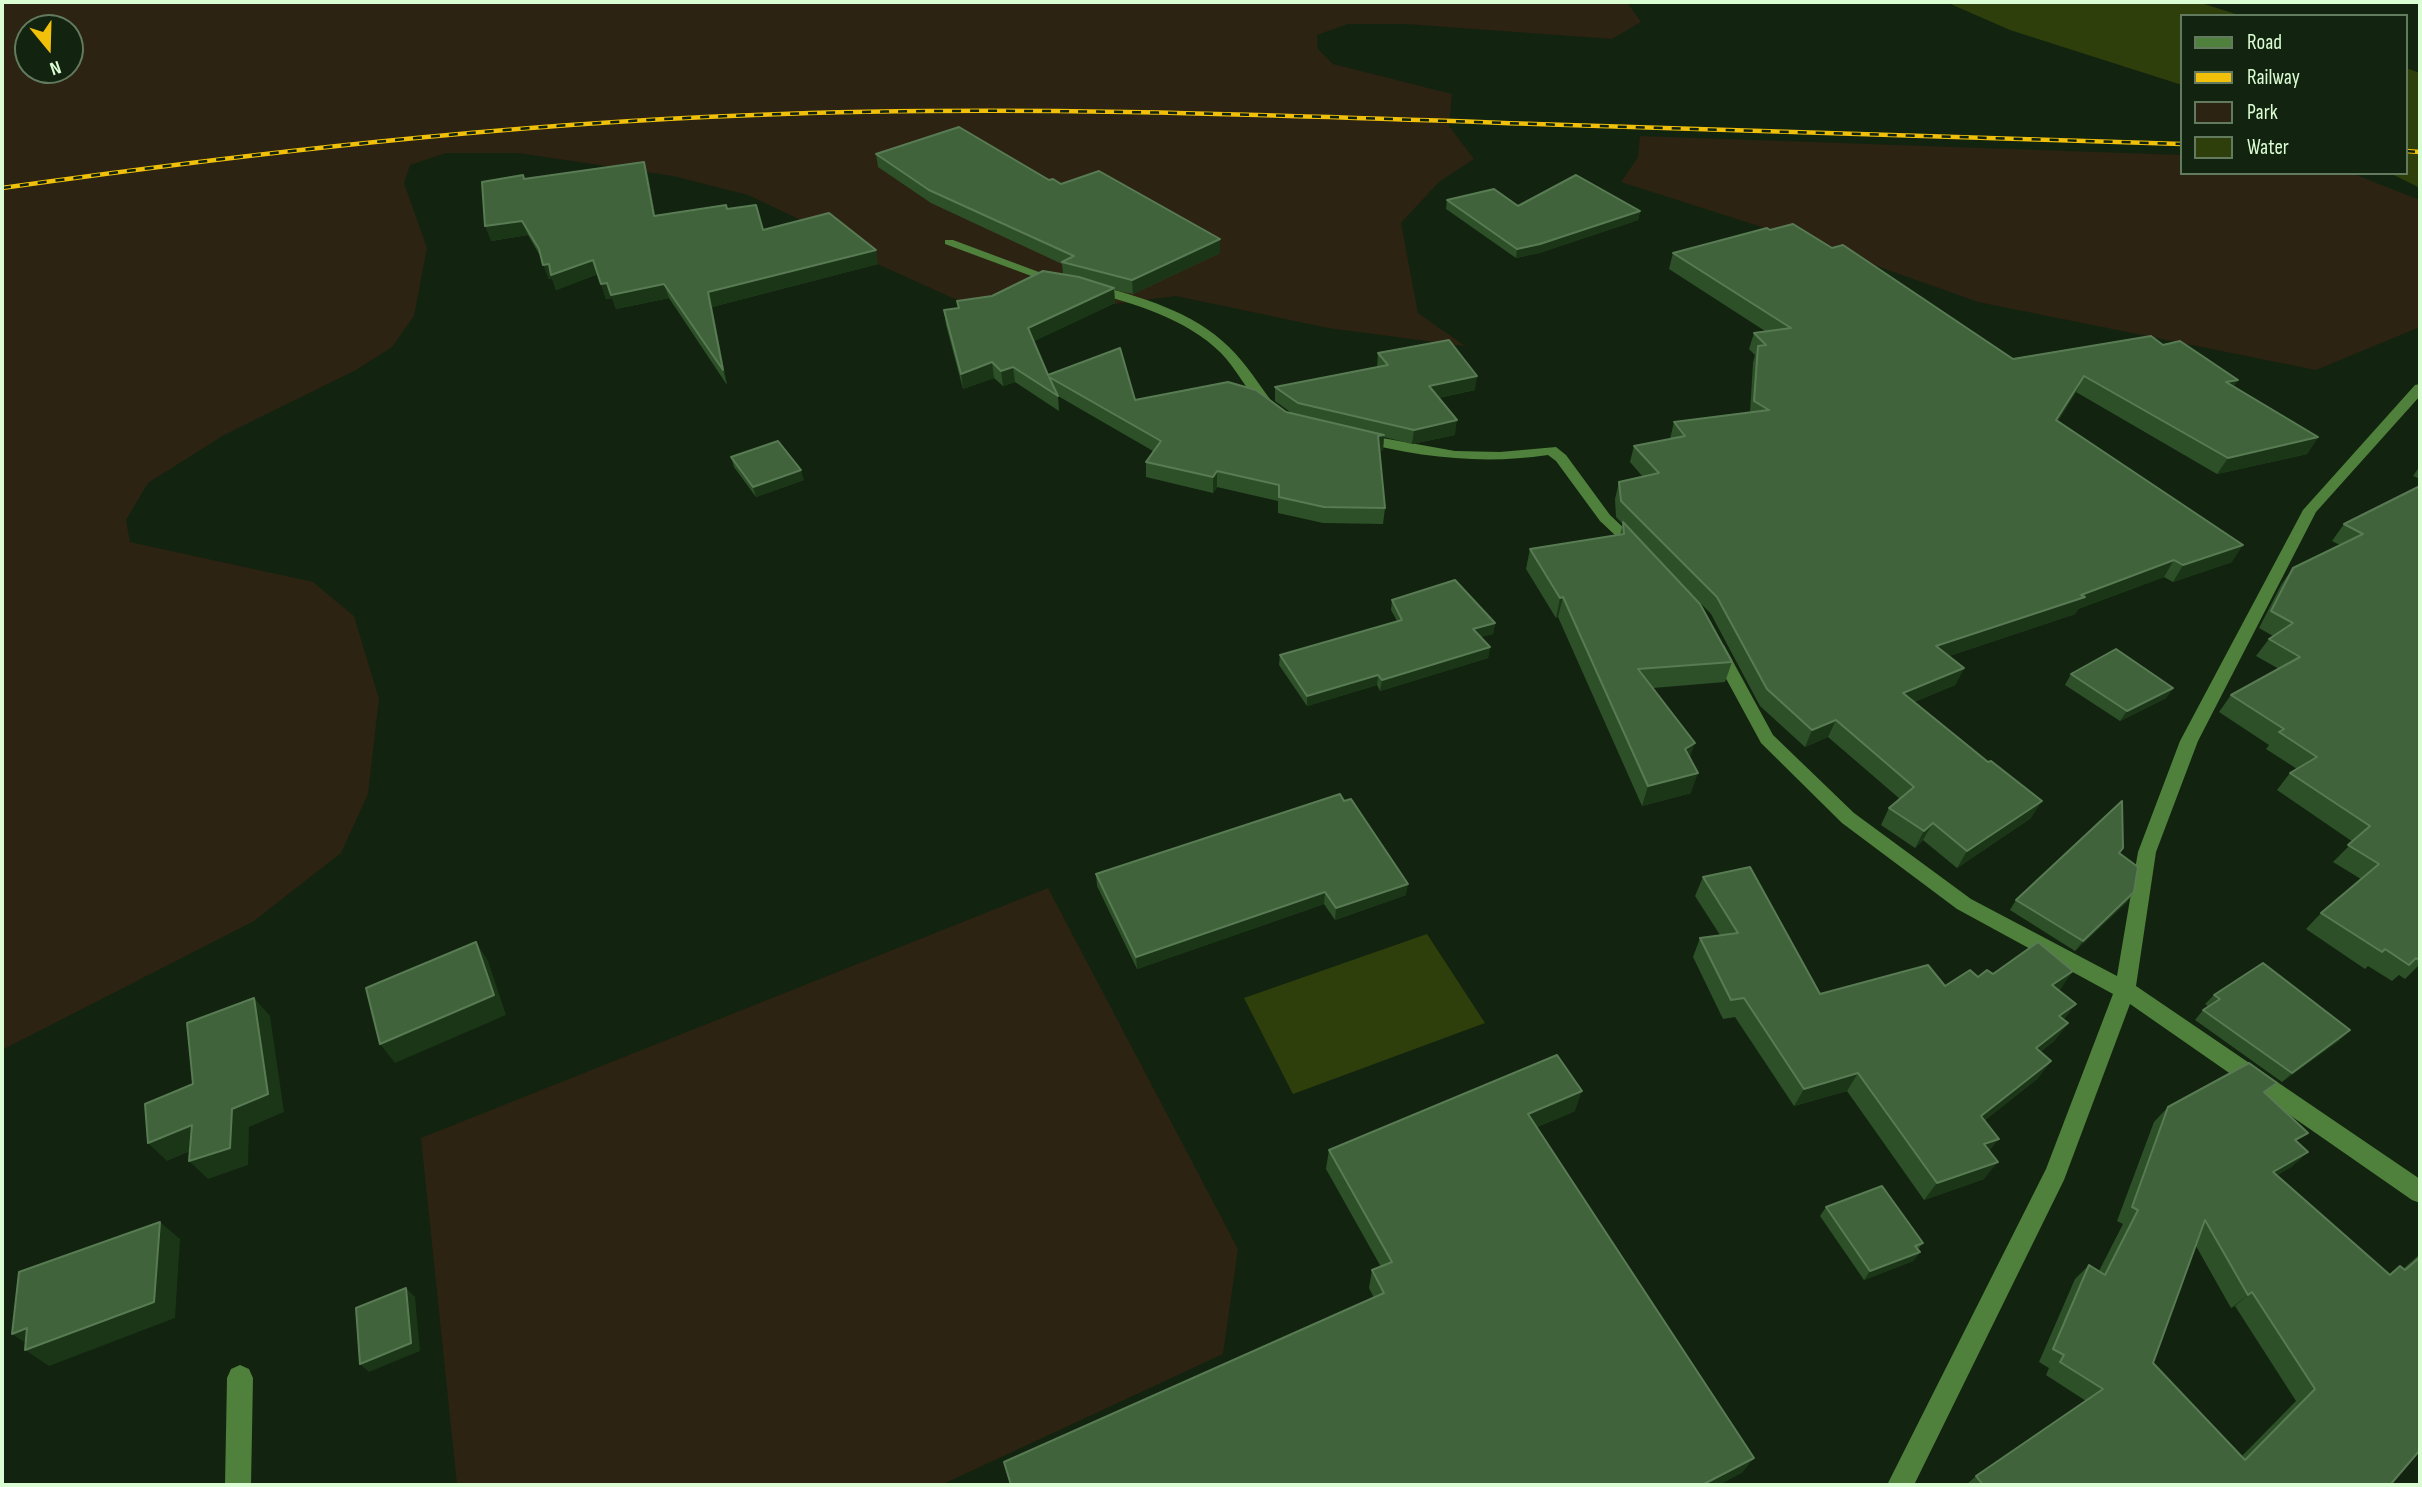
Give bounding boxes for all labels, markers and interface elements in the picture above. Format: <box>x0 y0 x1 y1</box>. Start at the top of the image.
north arrow <box>14 14 84 84</box>
legend <box>2180 14 2408 175</box>
text: Road <box>2247 30 2282 55</box>
text: N <box>47 55 64 80</box>
text: Railway <box>2247 65 2300 90</box>
text: Park <box>2247 100 2278 125</box>
text: Water <box>2247 135 2289 160</box>

